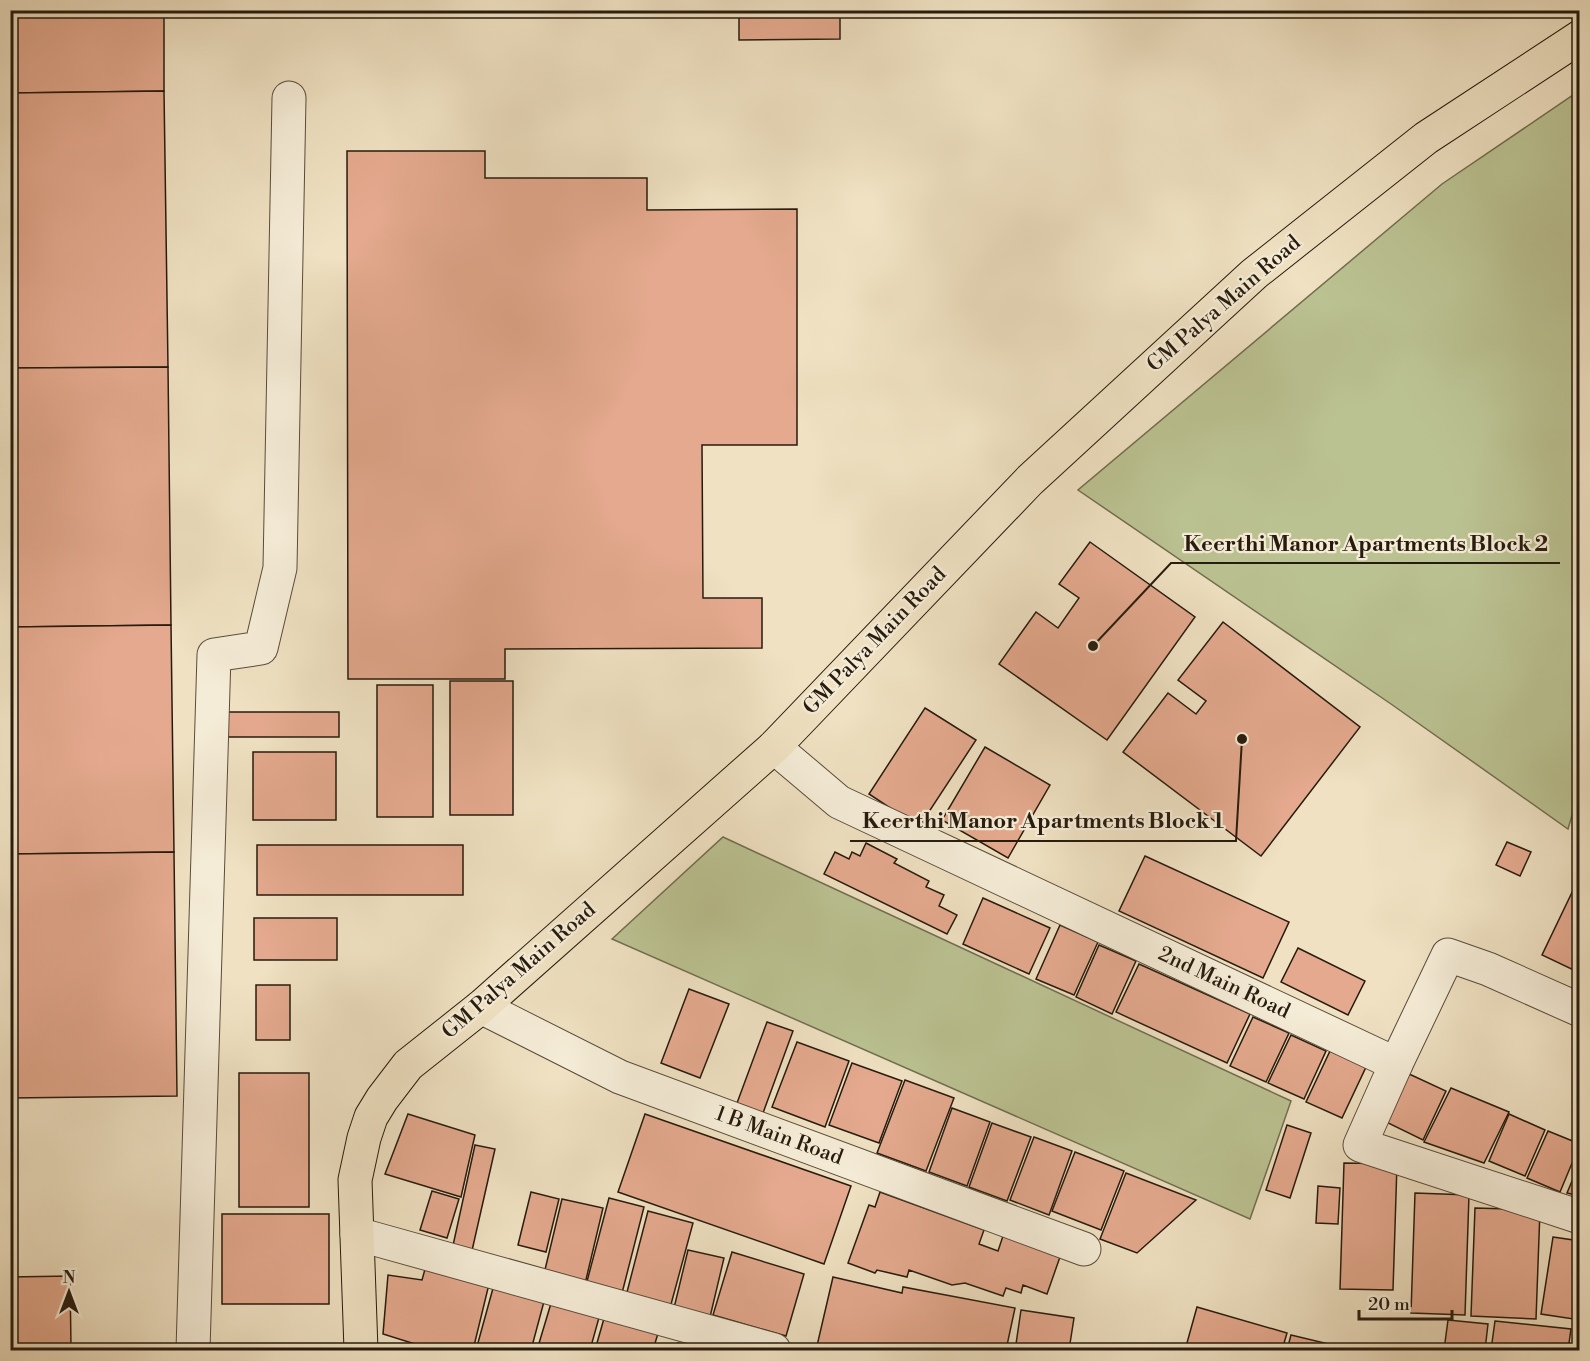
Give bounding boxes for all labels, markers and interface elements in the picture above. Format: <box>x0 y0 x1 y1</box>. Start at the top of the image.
street label: GM Palya Main Road <box>1142 230 1306 378</box>
callout: Keerthi Manor Apartments Block 2 <box>1171 523 1560 563</box>
text: Keerthi Manor Apartments Block 2 <box>1184 531 1548 558</box>
street label: GM Palya Main Road <box>798 562 952 720</box>
callout: Keerthi Manor Apartments Block 1 <box>850 801 1236 841</box>
text: Keerthi Manor Apartments Block 1 <box>862 808 1224 835</box>
street label: GM Palya Main Road <box>437 897 601 1045</box>
street label: 2nd Main Road <box>1154 941 1294 1025</box>
street label: 1 B Main Road <box>712 1101 847 1171</box>
north arrow <box>39 1262 99 1322</box>
text: N <box>63 1268 76 1288</box>
scale bar <box>1359 1283 1452 1321</box>
text: 20 m <box>1368 1293 1410 1316</box>

